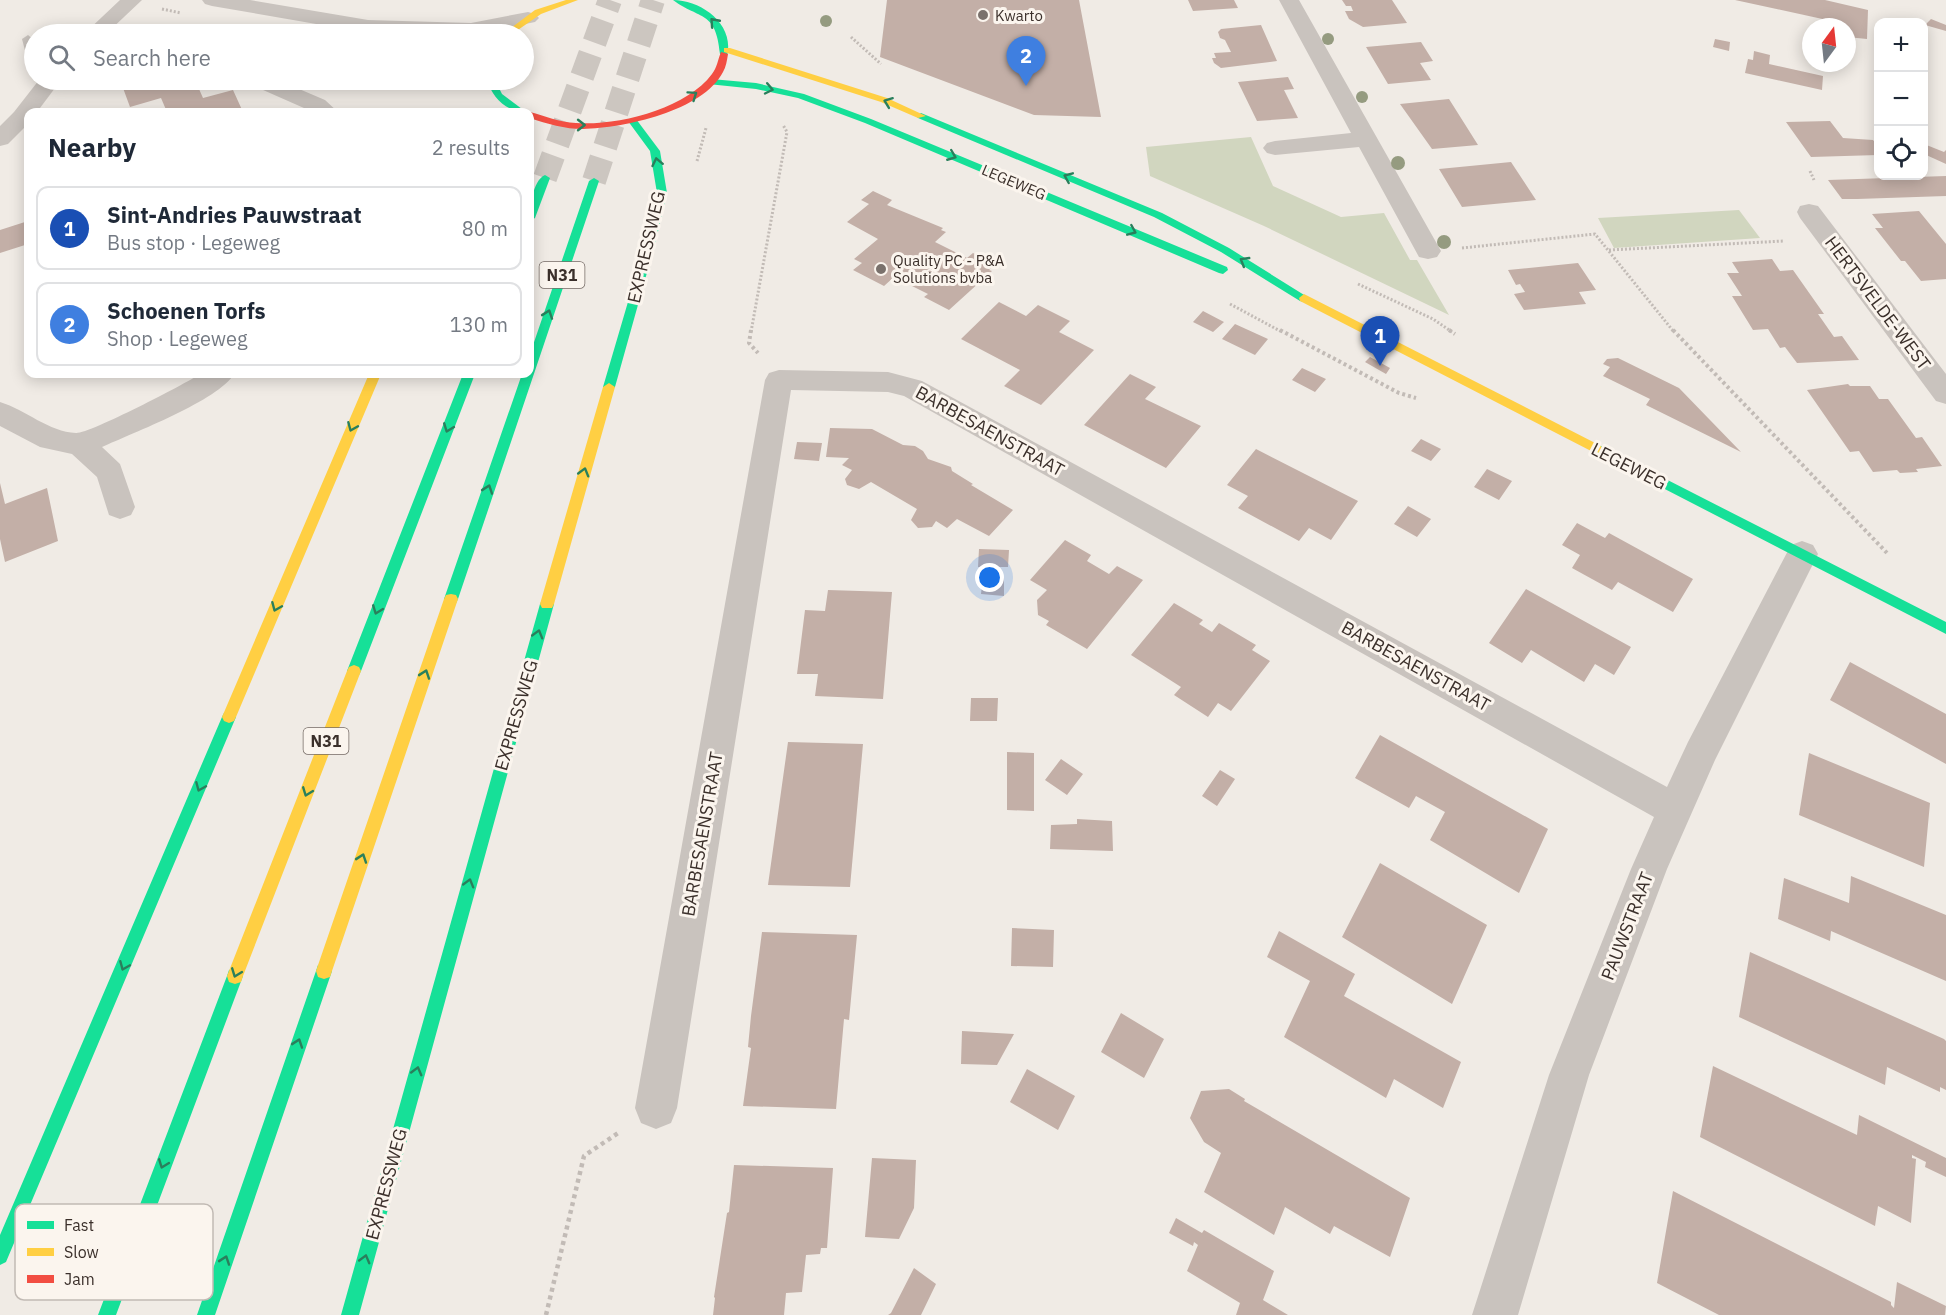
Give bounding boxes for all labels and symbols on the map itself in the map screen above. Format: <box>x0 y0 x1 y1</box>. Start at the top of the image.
place label: Kwarto <box>995 6 1043 25</box>
marker: Kwarto <box>976 8 990 22</box>
one-way arrow <box>710 18 721 29</box>
north arrow <box>1802 18 1856 72</box>
pin: 2 <box>1006 36 1046 86</box>
one-way arrow <box>764 82 774 95</box>
one-way arrow <box>686 91 697 102</box>
one-way arrow <box>883 97 894 110</box>
one-way arrow <box>576 119 585 131</box>
one-way arrow <box>946 149 957 161</box>
one-way arrow <box>651 157 664 167</box>
street label: LEGEWEG <box>979 160 1049 204</box>
one-way arrow <box>1064 172 1075 184</box>
street label: EXPRESSWEG <box>622 189 670 305</box>
one-way arrow <box>1125 224 1136 236</box>
street label: HERTSVELDE-WEST <box>1820 231 1936 375</box>
place label: Quality PC - P&A Solutions bvba <box>893 251 1005 287</box>
one-way arrow <box>1240 257 1250 269</box>
road number: N31 <box>540 262 584 288</box>
marker: Quality PC - P&A Solutions bvba <box>874 262 888 276</box>
one-way arrow <box>541 309 554 320</box>
pin: 1 <box>1360 316 1400 366</box>
street label: BARBESAENSTRAAT <box>912 381 1068 481</box>
one-way arrow <box>347 421 359 432</box>
one-way arrow <box>443 422 455 433</box>
street label: LEGEWEG <box>1587 437 1671 495</box>
one-way arrow <box>577 467 589 478</box>
one-way arrow <box>481 484 494 495</box>
your location <box>975 563 1004 592</box>
one-way arrow <box>271 601 283 612</box>
one-way arrow <box>372 604 385 615</box>
street label: BARBESAENSTRAAT <box>1338 616 1494 716</box>
one-way arrow <box>531 629 544 639</box>
street label: EXPRESSWEG <box>489 657 543 773</box>
one-way arrow <box>418 669 430 680</box>
road number: N31 <box>304 728 348 754</box>
street label: BARBESAENSTRAAT <box>676 750 728 918</box>
one-way arrow <box>195 780 207 791</box>
one-way arrow <box>302 785 314 796</box>
one-way arrow <box>354 853 367 864</box>
street label: PAUWSTRAAT <box>1596 869 1658 983</box>
one-way arrow <box>462 878 475 888</box>
one-way arrow <box>119 960 131 971</box>
one-way arrow <box>231 967 243 978</box>
one-way arrow <box>291 1038 304 1049</box>
one-way arrow <box>410 1066 423 1076</box>
street label: EXPRESSWEG <box>360 1126 412 1242</box>
one-way arrow <box>158 1158 171 1168</box>
legend <box>15 1204 213 1300</box>
text: Fast <box>64 1215 94 1235</box>
text: Slow <box>64 1242 99 1262</box>
one-way arrow <box>358 1254 370 1265</box>
one-way arrow <box>217 1255 230 1266</box>
text: Jam <box>64 1269 95 1289</box>

